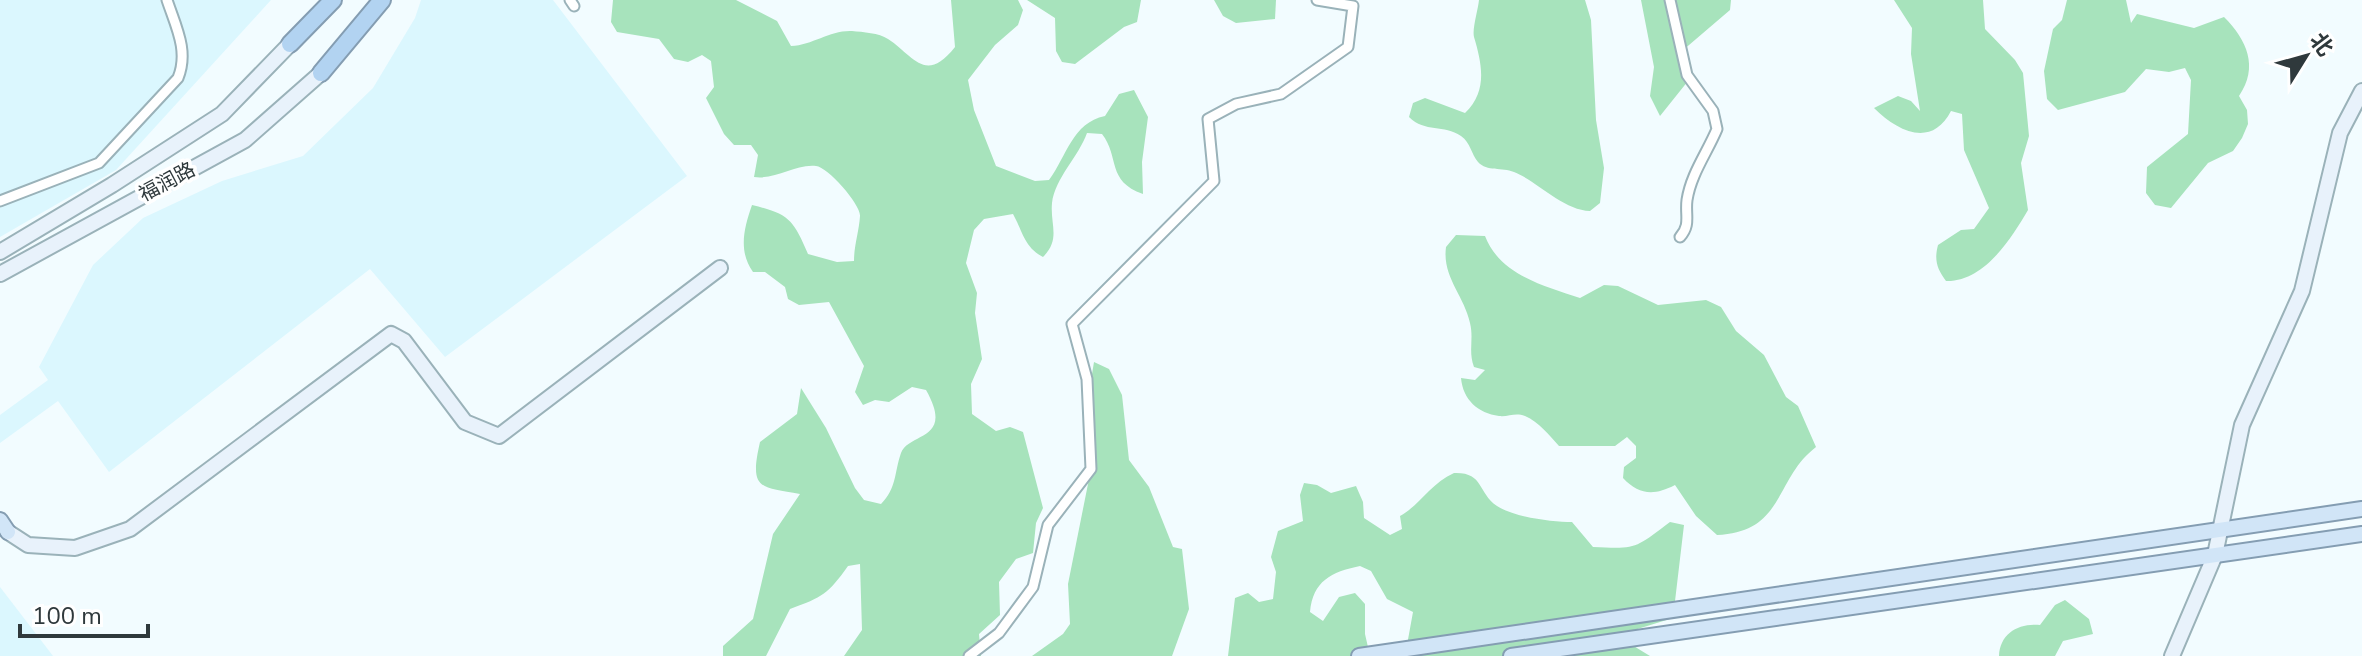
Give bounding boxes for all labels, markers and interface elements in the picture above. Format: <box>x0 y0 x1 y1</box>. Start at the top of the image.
north arrow <box>2266 16 2346 96</box>
text: 北 <box>2303 27 2340 62</box>
street label: 福润路 <box>134 156 200 208</box>
scale bar <box>20 588 148 638</box>
text: 100 m <box>32 600 102 632</box>

